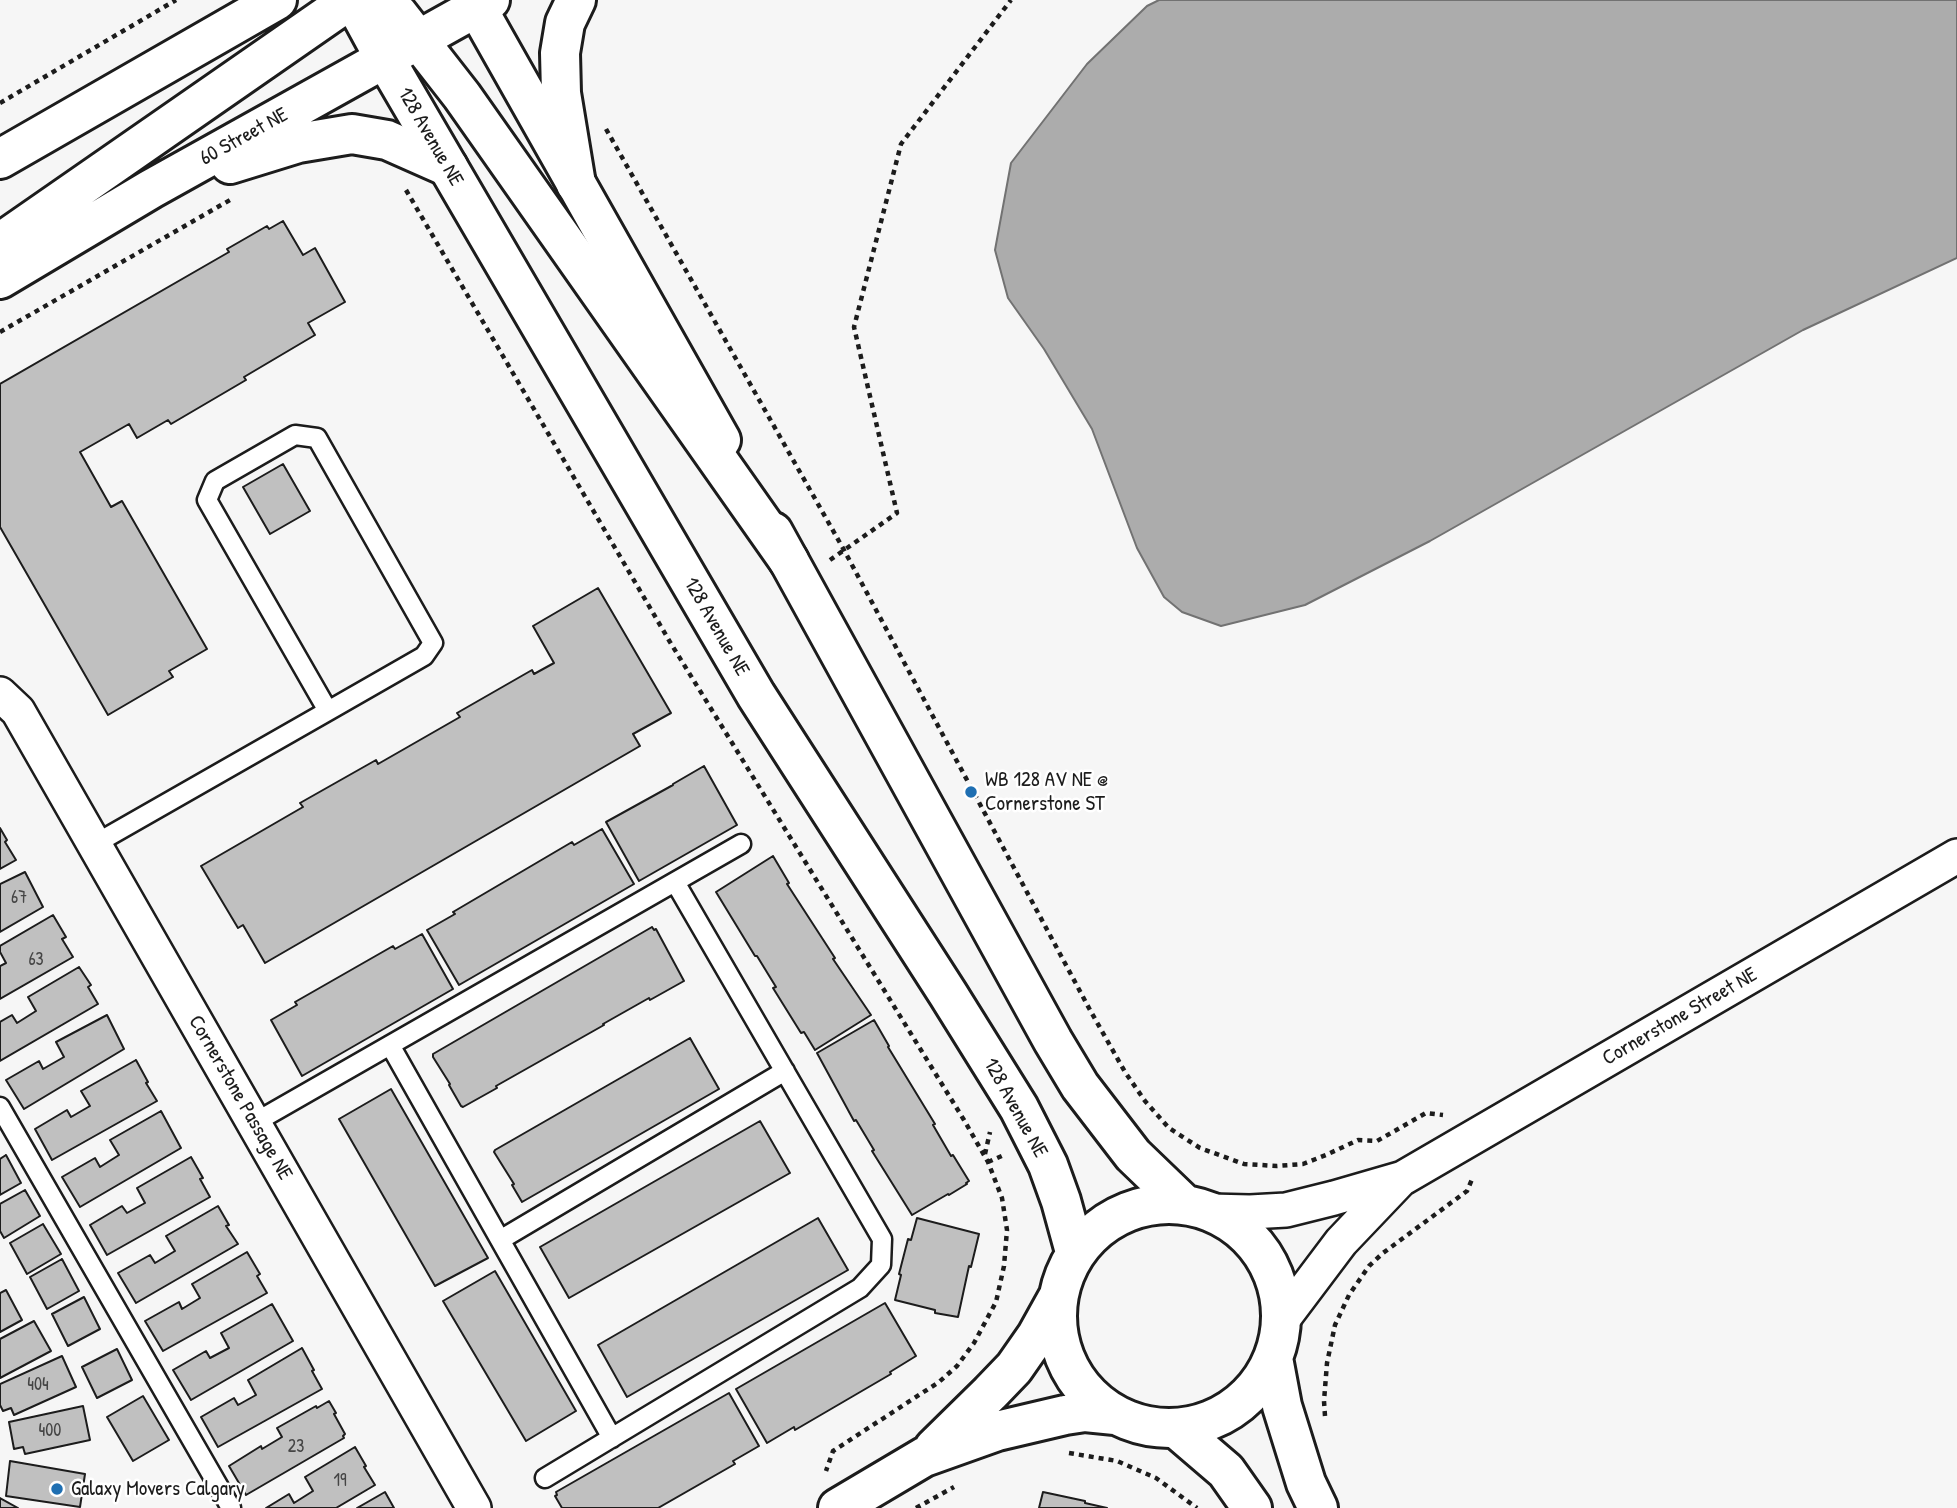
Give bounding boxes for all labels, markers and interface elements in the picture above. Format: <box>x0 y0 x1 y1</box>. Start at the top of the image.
street label: 128 Avenue NE <box>392 83 468 191</box>
street label: 60 Street NE <box>196 103 292 171</box>
street label: 128 Avenue NE <box>678 573 754 681</box>
place label: WB 128 AV NE @ Cornerstone ST <box>985 767 1109 817</box>
marker: WB 128 AV NE @ Cornerstone ST <box>963 784 979 800</box>
house number: 67 <box>11 887 27 909</box>
house number: 63 <box>28 949 44 971</box>
street label: Cornerstone Street NE <box>1598 962 1762 1072</box>
street label: Cornerstone Passage NE <box>183 1011 297 1185</box>
street label: 128 Avenue NE <box>977 1054 1053 1162</box>
house number: 404 <box>27 1374 49 1396</box>
house number: 400 <box>39 1420 61 1442</box>
house number: 23 <box>288 1436 304 1458</box>
house number: 19 <box>333 1470 347 1492</box>
place label: Galaxy Movers Calgary <box>71 1476 245 1502</box>
marker: Galaxy Movers Calgary <box>49 1481 65 1497</box>

